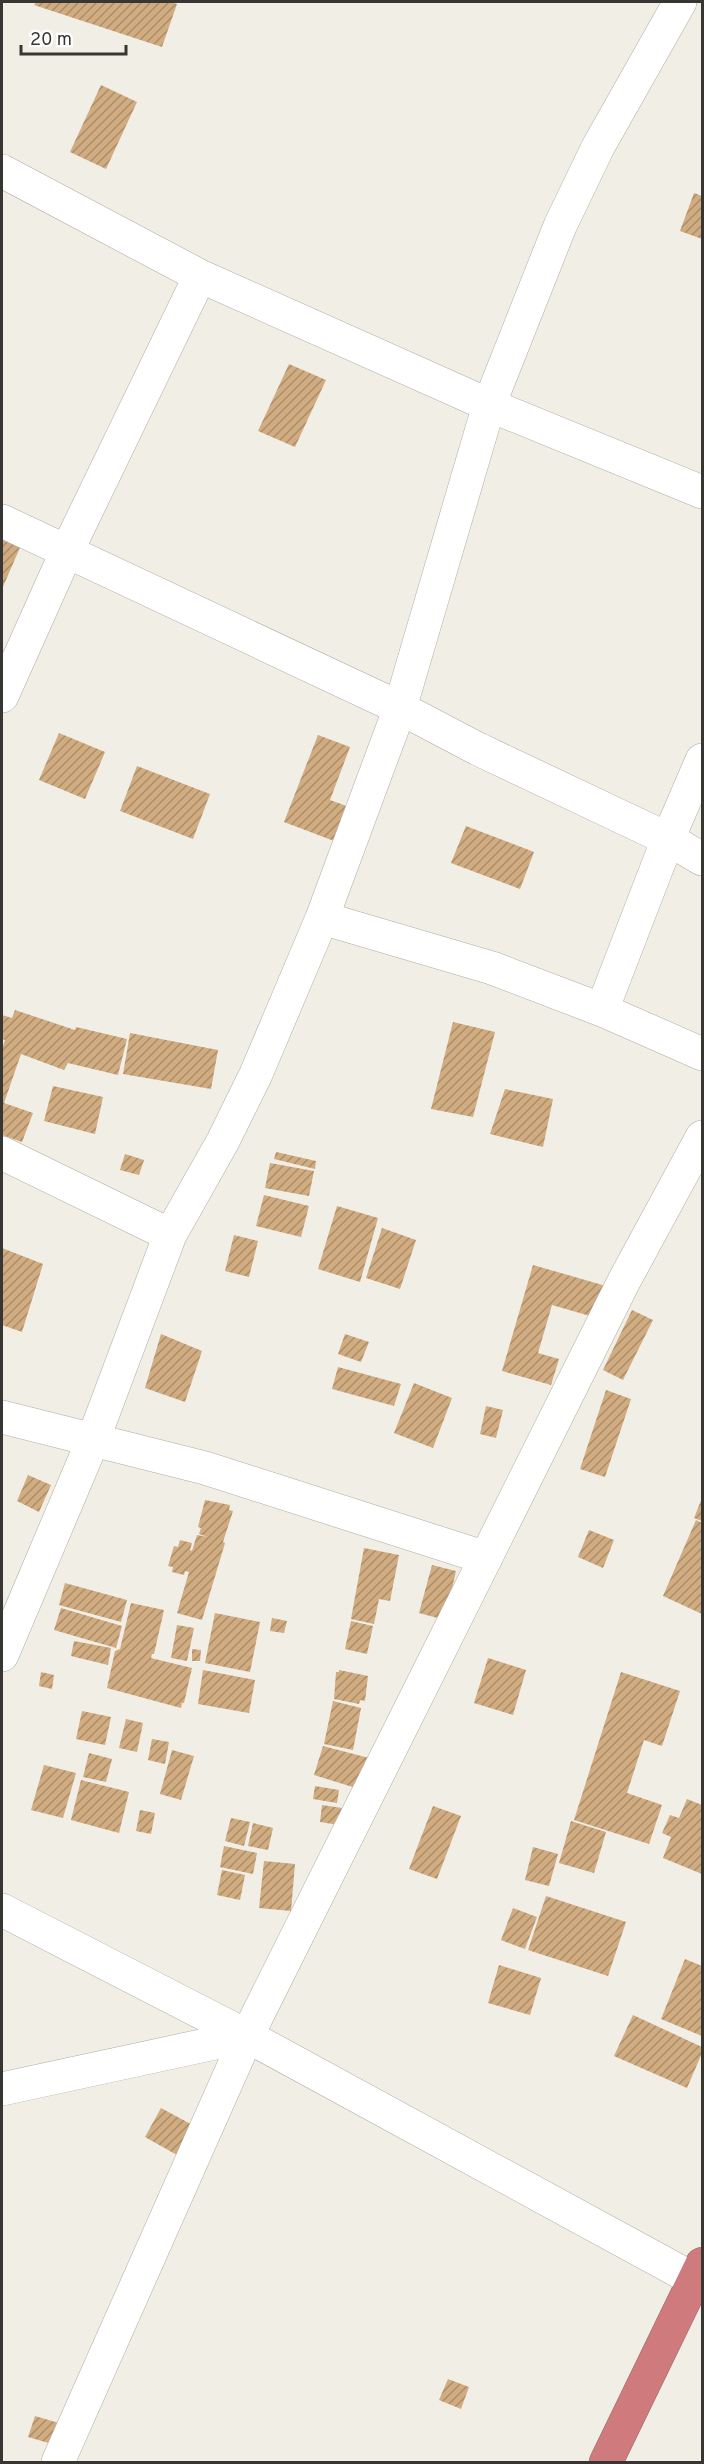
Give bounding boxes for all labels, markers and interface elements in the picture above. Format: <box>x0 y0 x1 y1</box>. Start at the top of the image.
scale bar <box>21 18 126 56</box>
text: 20 m <box>30 29 72 52</box>

